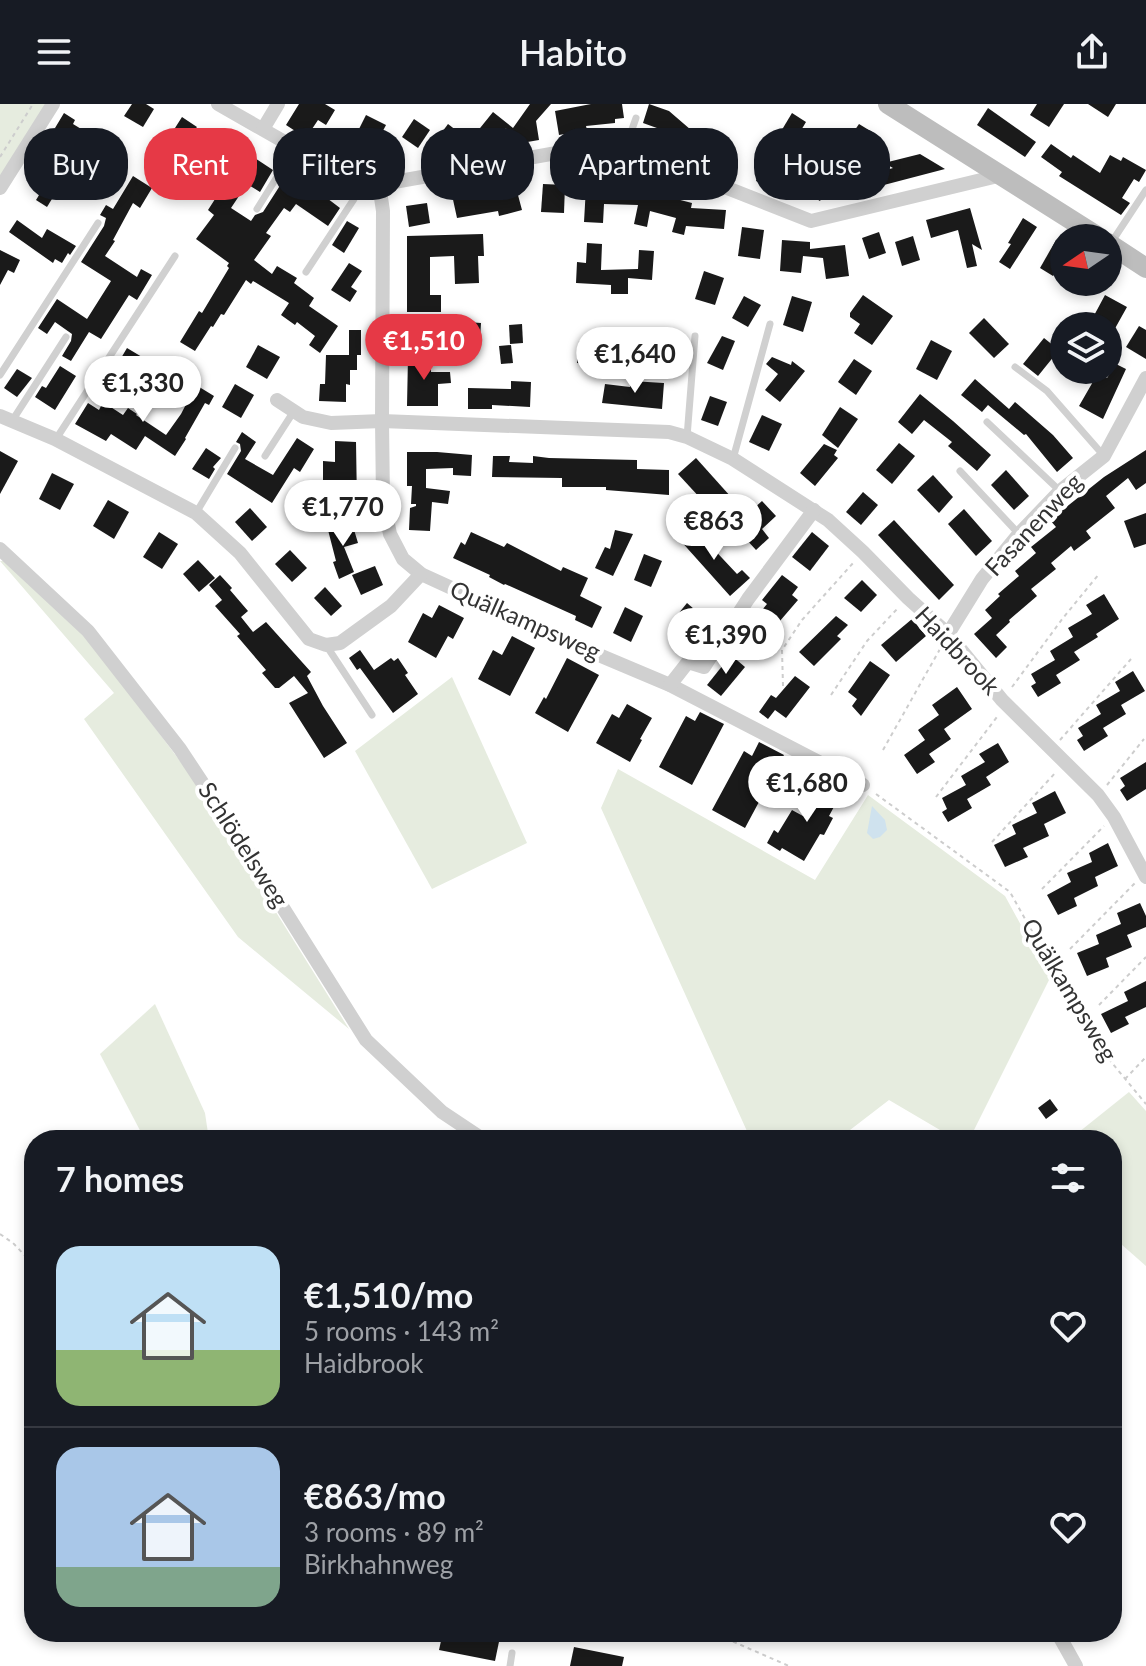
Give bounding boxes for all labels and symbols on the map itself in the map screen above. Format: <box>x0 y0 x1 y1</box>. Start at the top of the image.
north arrow <box>1050 224 1122 296</box>
pin: €1,510 <box>359 314 489 382</box>
pin: €1,640 <box>570 327 700 395</box>
pin: €1,330 <box>78 356 208 424</box>
street label: Fasanenweg <box>978 467 1088 581</box>
pin: €1,770 <box>278 480 408 548</box>
pin: €863 <box>667 494 761 562</box>
street label: Quälkampsweg <box>446 574 605 666</box>
street label: Haidbrook <box>910 600 1007 701</box>
pin: €1,390 <box>661 608 791 676</box>
pin: €1,680 <box>742 756 872 824</box>
street label: Schlödelsweg <box>193 776 295 912</box>
street label: Quälkampsweg <box>1016 913 1124 1066</box>

